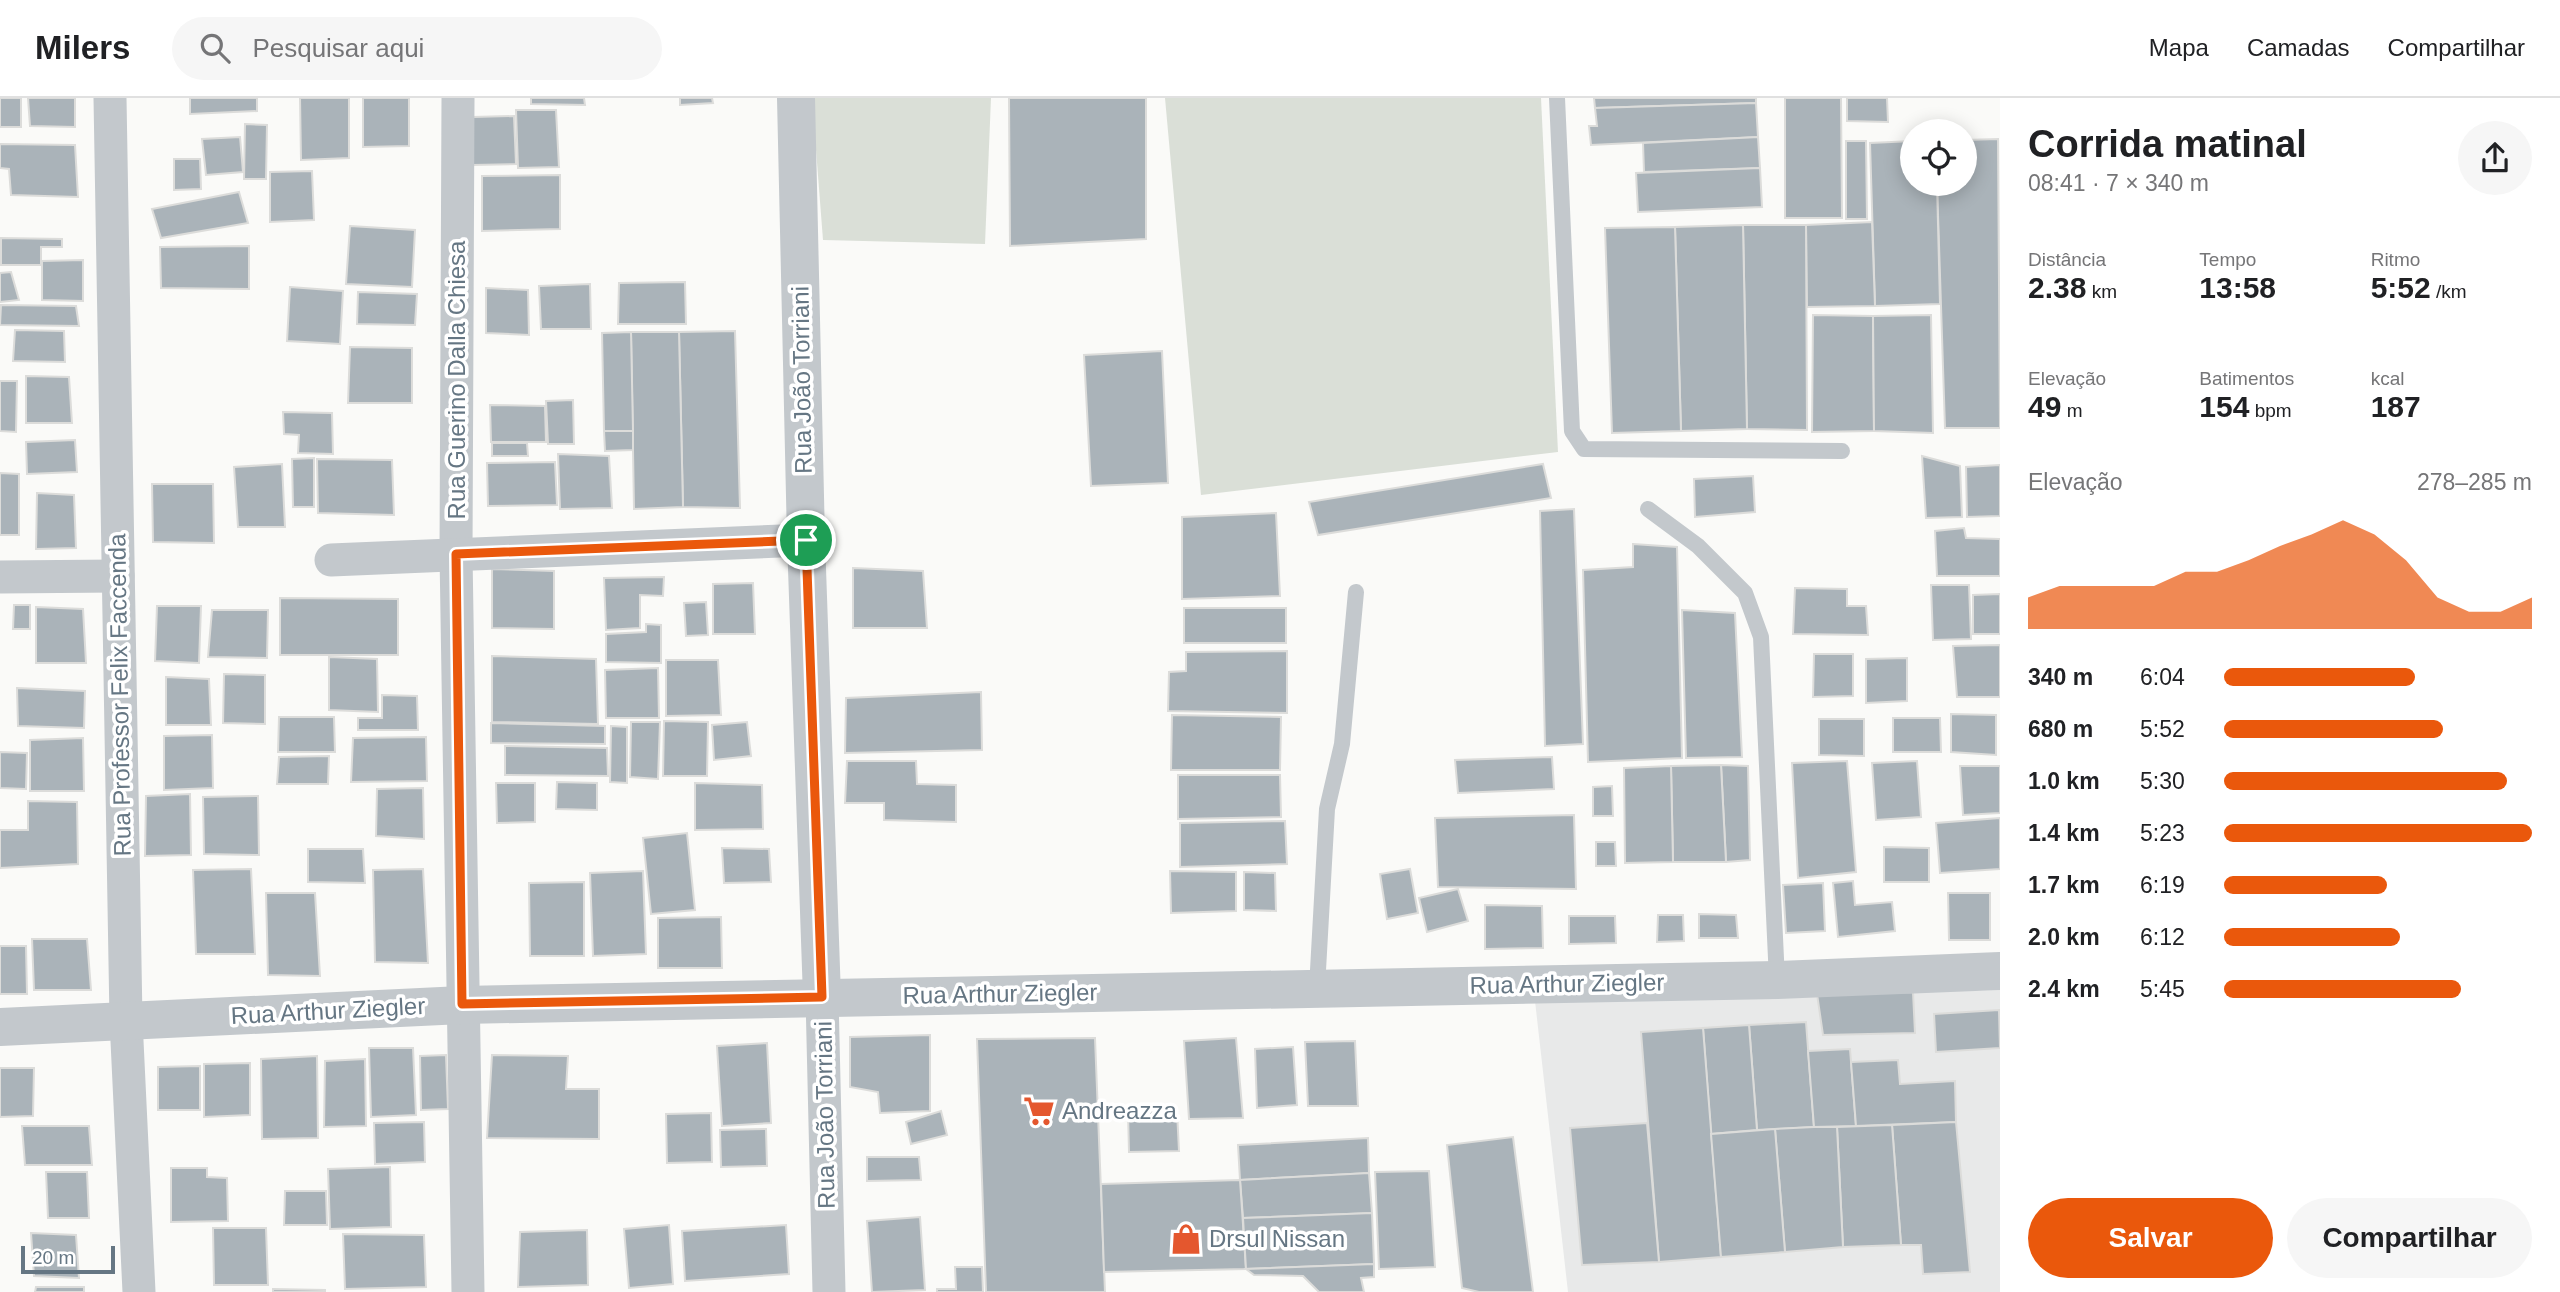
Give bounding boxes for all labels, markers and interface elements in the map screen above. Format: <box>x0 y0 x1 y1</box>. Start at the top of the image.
search box <box>172 17 662 80</box>
text: Milers <box>35 29 130 66</box>
icon: search <box>196 29 234 67</box>
text: Pesquisar aqui <box>252 33 424 63</box>
text: Mapa <box>2149 34 2209 61</box>
text: Camadas <box>2247 34 2350 61</box>
text: Compartilhar <box>2388 34 2525 61</box>
map controls <box>1900 119 1977 196</box>
button: locate <box>1900 119 1977 196</box>
button: share <box>2458 121 2532 195</box>
text: Corrida matinal <box>2028 123 2307 165</box>
text: 08:41 · 7 × 340 m <box>2028 170 2209 196</box>
street label: Rua Guerino Dalla Chiesa <box>443 240 470 519</box>
text: Distância <box>2028 249 2106 270</box>
text: Tempo <box>2199 249 2256 270</box>
text: Ritmo <box>2371 249 2420 270</box>
text: 2.38 <box>2028 271 2086 304</box>
text: 13:58 <box>2199 271 2276 304</box>
text: 5:52 <box>2371 271 2431 304</box>
text: km <box>2086 281 2117 302</box>
text: /km <box>2431 281 2467 302</box>
street label: Rua João Torriani <box>786 286 817 474</box>
text: Elevação <box>2028 368 2106 389</box>
text: Batimentos <box>2199 368 2294 389</box>
text: kcal <box>2371 368 2404 389</box>
text: 49 <box>2028 390 2061 423</box>
text: 154 <box>2199 390 2249 423</box>
text: 187 <box>2371 390 2421 423</box>
text: m <box>2061 400 2082 421</box>
text: bpm <box>2249 400 2292 421</box>
text: Elevação <box>2028 469 2123 495</box>
text: 278–285 m <box>2417 469 2532 495</box>
pin <box>776 510 836 570</box>
icon: arrive <box>787 521 825 559</box>
street label: Rua Professor Felix Faccenda <box>103 533 136 857</box>
text: 340 m <box>2028 664 2093 690</box>
text: 6:04 <box>2140 664 2185 690</box>
text: 680 m <box>2028 716 2093 742</box>
text: 5:52 <box>2140 716 2185 742</box>
text: 1.0 km <box>2028 768 2100 794</box>
text: 5:30 <box>2140 768 2185 794</box>
text: 1.4 km <box>2028 820 2100 846</box>
text: 5:23 <box>2140 820 2185 846</box>
text: 1.7 km <box>2028 872 2100 898</box>
text: 6:19 <box>2140 872 2185 898</box>
text: 2.0 km <box>2028 924 2100 950</box>
text: 6:12 <box>2140 924 2185 950</box>
street label: Rua Arthur Ziegler <box>1469 968 1665 999</box>
text: 2.4 km <box>2028 976 2100 1002</box>
text: 5:45 <box>2140 976 2185 1002</box>
street label: Rua Arthur Ziegler <box>902 978 1098 1009</box>
street label: Rua Arthur Ziegler <box>230 992 426 1029</box>
street label: Rua João Torriani <box>809 1021 840 1209</box>
supermarket icon: Andreazza <box>1022 1094 1056 1128</box>
place label: Andreazza <box>1062 1097 1177 1124</box>
button: Salvar <box>2028 1198 2273 1278</box>
button: Compartilhar <box>2287 1198 2532 1278</box>
shop icon: Drsul Nissan <box>1169 1222 1203 1256</box>
place label: Drsul Nissan <box>1209 1225 1345 1252</box>
scale bar <box>21 1243 116 1275</box>
text: 20 m <box>32 1247 74 1268</box>

